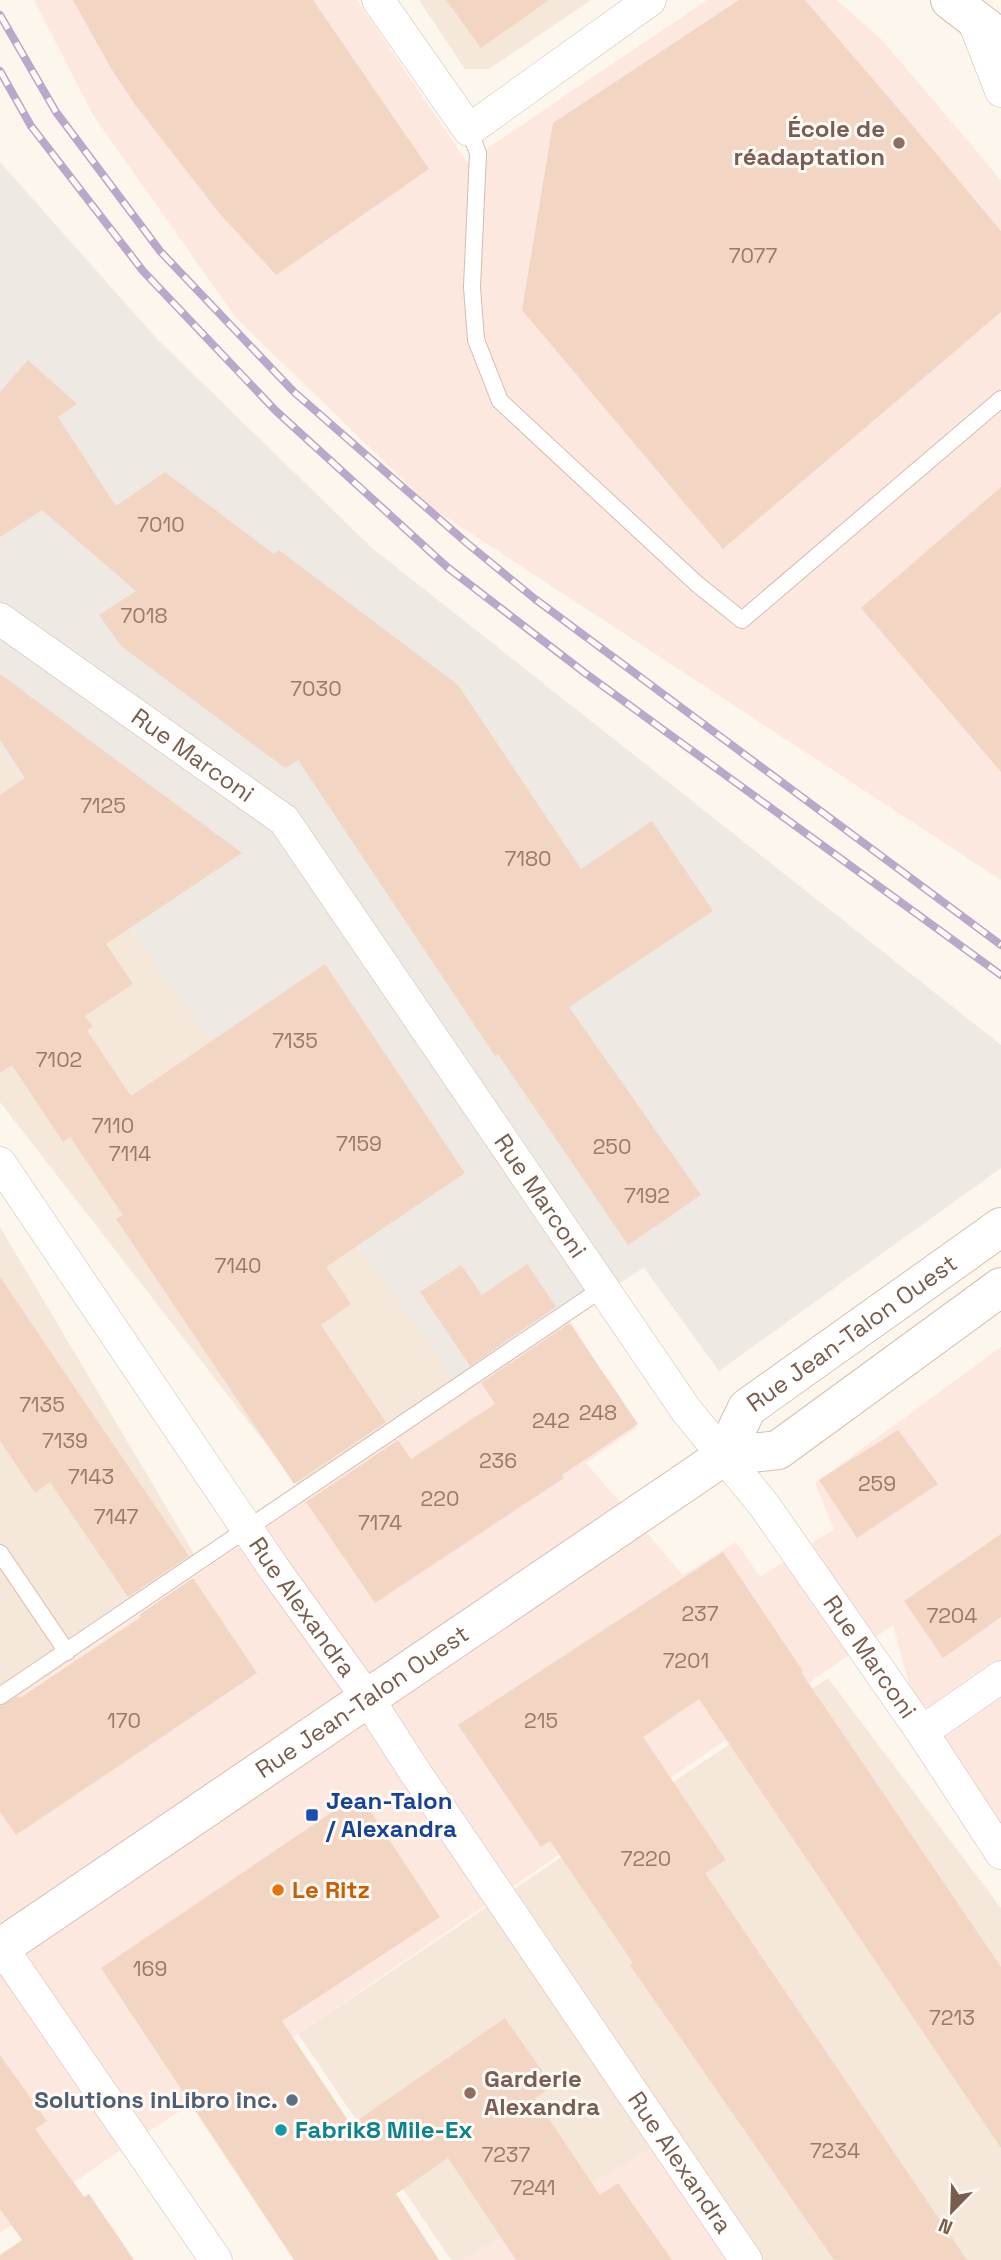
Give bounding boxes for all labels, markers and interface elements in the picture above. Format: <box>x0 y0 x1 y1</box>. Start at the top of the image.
place label: École de réadaptation <box>734 113 885 172</box>
marker: École de réadaptation <box>891 135 907 151</box>
house number: 7077 <box>729 242 777 269</box>
house number: 7010 <box>137 511 185 538</box>
house number: 7018 <box>120 602 168 629</box>
house number: 7030 <box>290 675 342 702</box>
street label: Rue Marconi <box>125 701 260 809</box>
house number: 7125 <box>80 792 126 819</box>
house number: 7180 <box>505 845 551 872</box>
house number: 7135 <box>272 1027 318 1054</box>
house number: 7102 <box>36 1046 82 1073</box>
house number: 7110 <box>92 1112 134 1139</box>
street label: Rue Marconi <box>488 1128 594 1264</box>
house number: 7159 <box>336 1130 382 1157</box>
house number: 250 <box>593 1133 631 1160</box>
house number: 7114 <box>109 1140 151 1167</box>
house number: 7192 <box>624 1182 670 1209</box>
street label: Rue Jean-Talon Ouest <box>740 1247 963 1418</box>
house number: 7140 <box>215 1252 262 1279</box>
house number: 7135 <box>19 1391 65 1418</box>
house number: 248 <box>579 1399 617 1426</box>
house number: 242 <box>532 1407 570 1434</box>
house number: 7139 <box>42 1427 88 1454</box>
house number: 236 <box>479 1447 517 1474</box>
house number: 7143 <box>68 1463 114 1490</box>
house number: 259 <box>858 1470 896 1497</box>
house number: 220 <box>421 1485 459 1512</box>
house number: 7147 <box>94 1503 139 1530</box>
house number: 7174 <box>358 1509 402 1536</box>
street label: Rue Alexandra <box>242 1531 363 1683</box>
street label: Rue Marconi <box>817 1589 924 1724</box>
house number: 237 <box>681 1600 719 1627</box>
house number: 7204 <box>927 1602 977 1629</box>
street label: Rue Jean-Talon Ouest <box>249 1618 475 1785</box>
house number: 7201 <box>663 1647 709 1674</box>
house number: 170 <box>107 1707 141 1734</box>
house number: 215 <box>524 1707 558 1734</box>
place label: Jean-Talon / Alexandra <box>325 1785 457 1844</box>
marker: Jean-Talon / Alexandra <box>304 1807 320 1823</box>
house number: 7220 <box>621 1845 671 1872</box>
place label: Le Ritz <box>292 1874 370 1905</box>
marker: Le Ritz <box>270 1882 286 1898</box>
house number: 169 <box>133 1955 167 1982</box>
house number: 7213 <box>929 2004 975 2031</box>
place label: Garderie Alexandra <box>484 2063 600 2122</box>
place label: Solutions inLibro inc. <box>34 2084 278 2115</box>
marker: Garderie Alexandra <box>462 2085 478 2101</box>
street label: Rue Alexandra <box>621 2085 740 2239</box>
marker: Solutions inLibro inc. <box>284 2092 300 2108</box>
place label: Fabrik8 Mile-Ex <box>295 2114 472 2145</box>
marker: Fabrik8 Mile-Ex <box>273 2122 289 2138</box>
house number: 7234 <box>810 2137 860 2164</box>
house number: 7237 <box>482 2141 531 2168</box>
house number: 7241 <box>510 2174 556 2201</box>
north arrow <box>917 2176 987 2246</box>
text: N <box>935 2212 956 2240</box>

